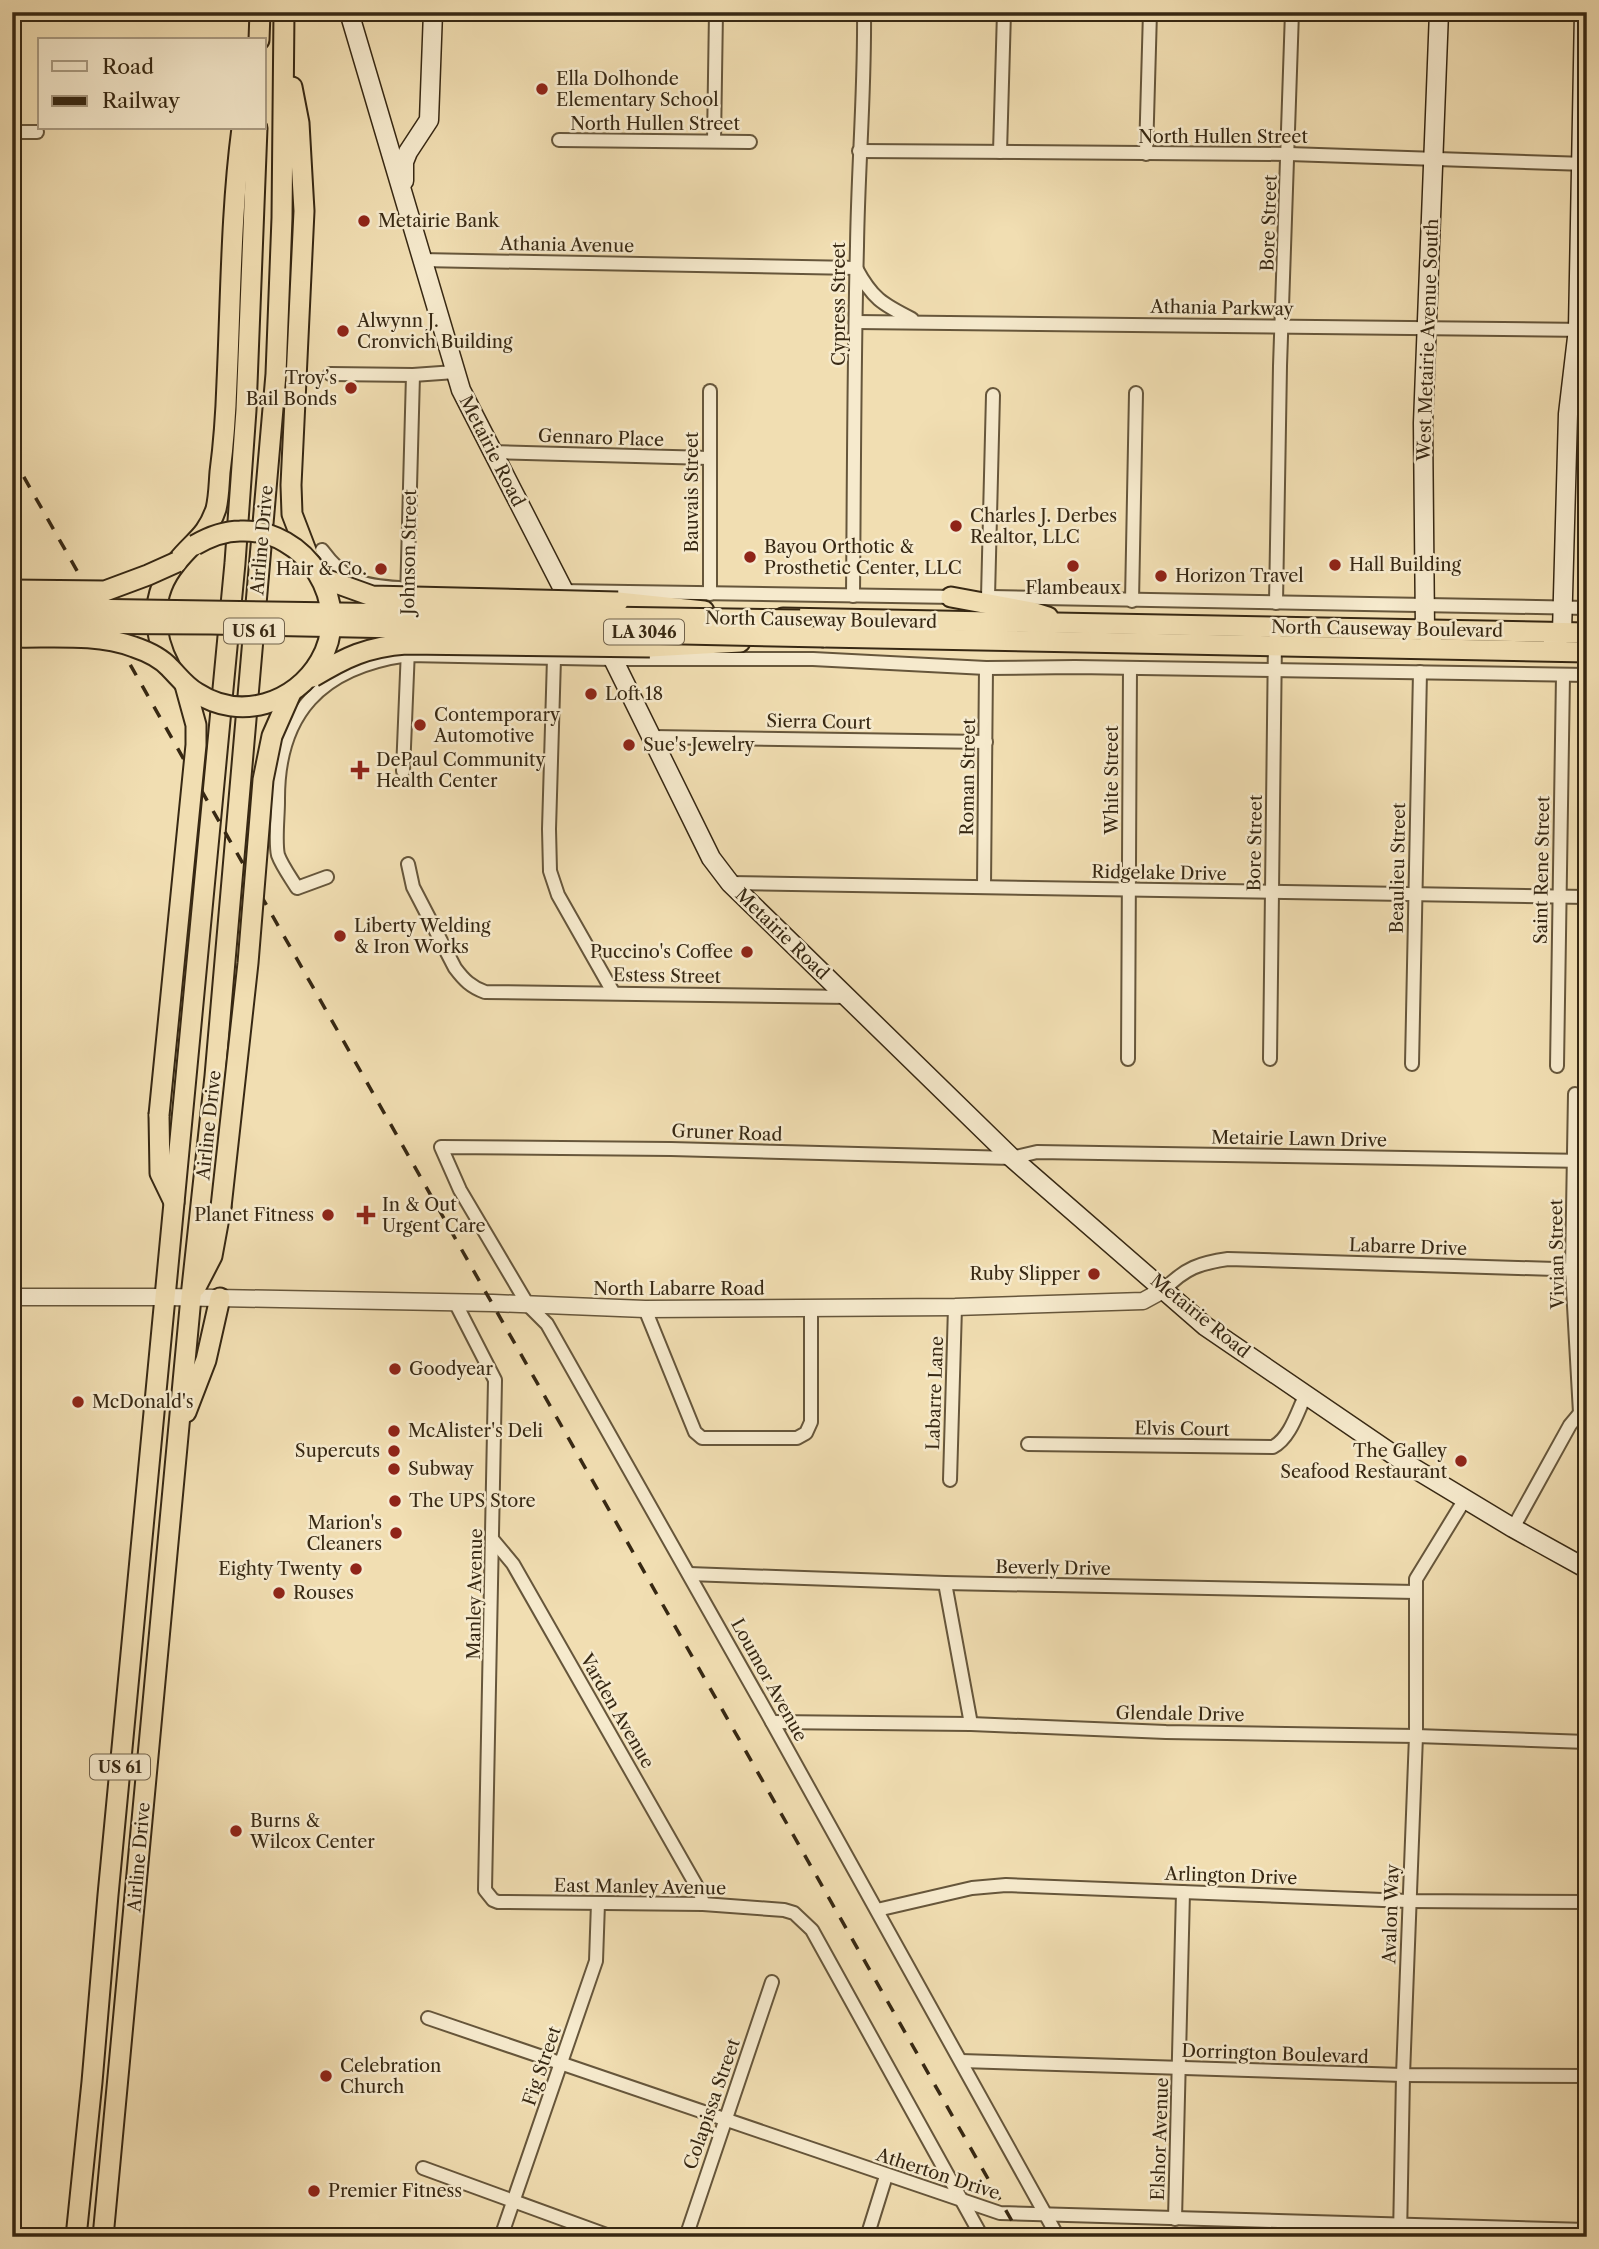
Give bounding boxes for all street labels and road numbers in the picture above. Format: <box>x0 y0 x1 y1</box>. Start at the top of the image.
street label: North Hullen Street <box>570 113 740 135</box>
street label: North Hullen Street <box>1138 126 1308 148</box>
street label: Bore Street <box>1256 174 1282 272</box>
street label: West Metairie Avenue South <box>1413 218 1443 463</box>
street label: Athania Avenue <box>499 233 634 257</box>
street label: Cypress Street <box>828 241 850 366</box>
street label: Athania Parkway <box>1149 296 1295 320</box>
street label: Metairie Road <box>455 392 529 510</box>
street label: Gennaro Place <box>538 425 664 451</box>
street label: Bauvais Street <box>681 431 703 552</box>
street label: Airline Drive <box>246 484 278 597</box>
street label: Johnson Street <box>397 488 421 618</box>
street label: North Causeway Boulevard <box>705 607 937 633</box>
street label: North Causeway Boulevard <box>1271 616 1503 642</box>
road number: US 61 <box>224 618 284 644</box>
road number: LA 3046 <box>604 620 684 645</box>
street label: Sierra Court <box>766 710 873 734</box>
street label: Roman Street <box>956 717 980 836</box>
street label: White Street <box>1101 725 1123 836</box>
street label: Bore Street <box>1243 794 1267 892</box>
street label: Saint Rene Street <box>1530 795 1554 944</box>
street label: Beaulieu Street <box>1386 802 1410 934</box>
street label: Ridgelake Drive <box>1091 861 1227 885</box>
street label: Metairie Road <box>731 884 833 984</box>
street label: Estess Street <box>613 964 722 988</box>
street label: Airline Drive <box>192 1069 226 1182</box>
street label: Gruner Road <box>671 1120 783 1146</box>
street label: Metairie Lawn Drive <box>1211 1126 1387 1152</box>
street label: Vivian Street <box>1545 1198 1569 1310</box>
street label: Labarre Drive <box>1349 1234 1467 1260</box>
street label: Metairie Road <box>1146 1269 1254 1363</box>
street label: North Labarre Road <box>593 1278 765 1300</box>
street label: Labarre Lane <box>922 1336 948 1450</box>
street label: Elvis Court <box>1134 1417 1231 1441</box>
street label: Manley Avenue <box>463 1528 487 1660</box>
street label: Beverly Drive <box>995 1556 1111 1580</box>
street label: Loumor Avenue <box>726 1615 812 1745</box>
street label: Varden Avenue <box>575 1649 659 1772</box>
street label: Glendale Drive <box>1115 1702 1245 1726</box>
road number: US 61 <box>90 1754 150 1779</box>
street label: Airline Drive <box>123 1801 155 1914</box>
street label: Arlington Drive <box>1163 1863 1298 1889</box>
street label: Avalon Way <box>1378 1863 1404 1965</box>
street label: East Manley Avenue <box>554 1874 726 1900</box>
street label: Fig Street <box>518 2023 566 2109</box>
street label: Colapissa Street <box>679 2035 745 2172</box>
street label: Dorrington Boulevard <box>1181 2040 1369 2068</box>
street label: Elshor Avenue <box>1147 2077 1173 2201</box>
street label: Atherton Drive <box>872 2143 1003 2204</box>

